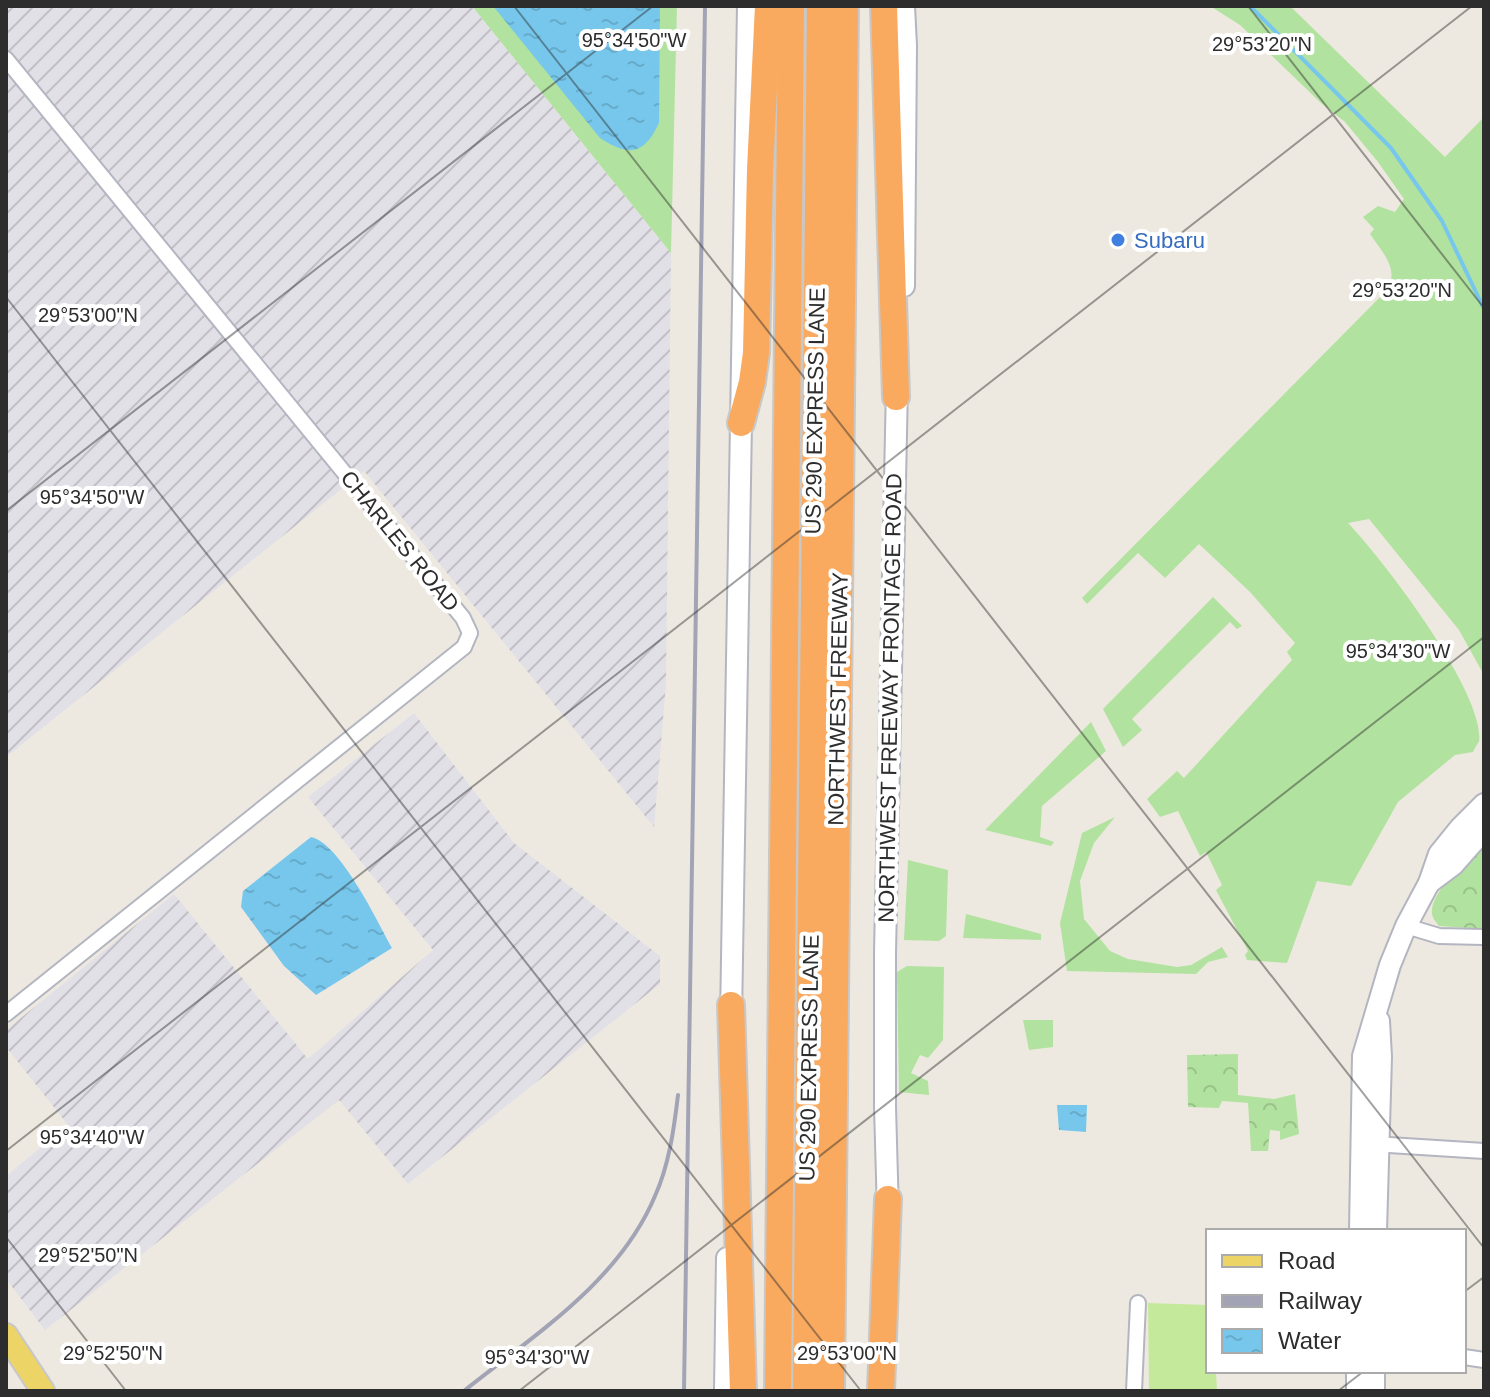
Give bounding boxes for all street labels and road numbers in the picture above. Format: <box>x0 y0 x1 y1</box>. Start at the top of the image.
street label: US 290 EXPRESS LANE <box>800 287 830 535</box>
street label: CHARLES ROAD <box>336 466 464 616</box>
street label: NORTHWEST FREEWAY FRONTAGE ROAD <box>874 473 906 923</box>
street label: NORTHWEST FREEWAY <box>823 572 853 826</box>
street label: US 290 EXPRESS LANE <box>794 934 824 1182</box>

